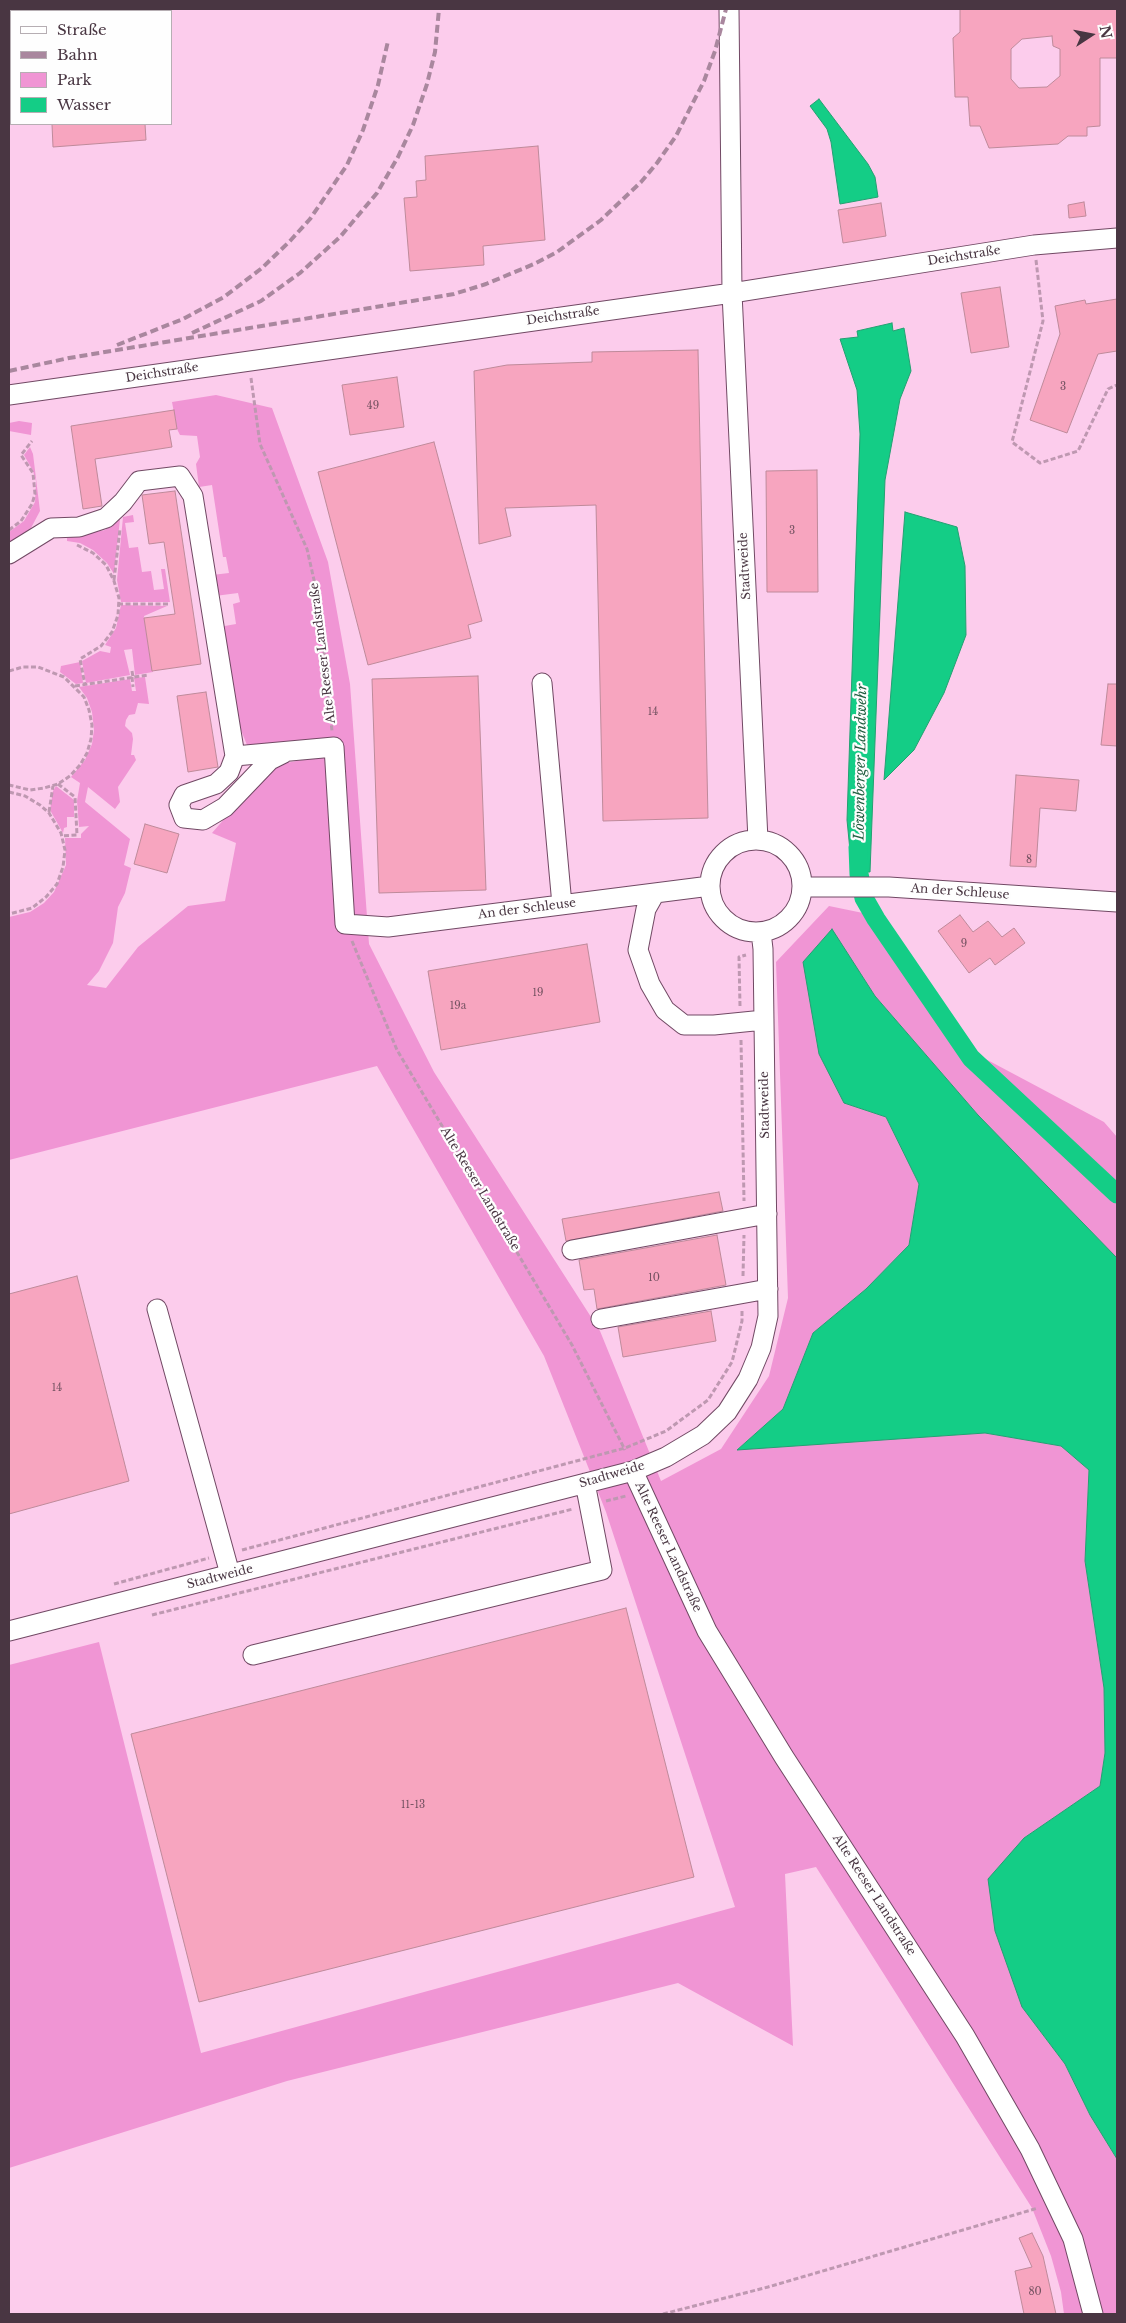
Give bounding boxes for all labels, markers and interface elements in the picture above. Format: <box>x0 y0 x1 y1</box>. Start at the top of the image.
legend <box>10 10 172 125</box>
north arrow <box>1066 10 1116 60</box>
text: Straße <box>57 20 107 39</box>
text: N <box>1096 24 1116 40</box>
text: Bahn <box>57 45 97 64</box>
text: Park <box>57 70 92 89</box>
text: Wasser <box>57 95 111 114</box>
street label: Deichstraße <box>926 243 1002 269</box>
street label: Deichstraße <box>526 304 600 328</box>
street label: Deichstraße <box>124 360 200 386</box>
house number: 3 <box>1060 381 1066 393</box>
house number: 49 <box>367 400 379 412</box>
house number: 3 <box>789 525 795 537</box>
street label: Stadtweide <box>736 532 754 600</box>
street label: Alte Reeser Landstraße <box>307 582 339 724</box>
water label: Löwenberger Landwehr <box>851 684 871 840</box>
house number: 14 <box>648 706 658 718</box>
house number: 8 <box>1026 854 1032 866</box>
street label: An der Schleuse <box>910 881 1010 903</box>
street label: An der Schleuse <box>477 896 577 922</box>
house number: 9 <box>961 938 967 950</box>
house number: 19 <box>533 987 543 999</box>
house number: 19a <box>450 1000 466 1012</box>
street label: Stadtweide <box>757 1071 773 1139</box>
street label: Alte Reeser Landstraße <box>437 1125 523 1253</box>
house number: 10 <box>648 1272 660 1284</box>
house number: 14 <box>52 1382 62 1394</box>
street label: Stadtweide <box>578 1459 646 1491</box>
street label: Alte Reeser Landstraße <box>632 1480 704 1614</box>
street label: Stadtweide <box>186 1562 254 1592</box>
house number: 11-13 <box>401 1799 425 1811</box>
street label: Alte Reeser Landstraße <box>829 1832 919 1958</box>
house number: 80 <box>1028 2286 1042 2298</box>

